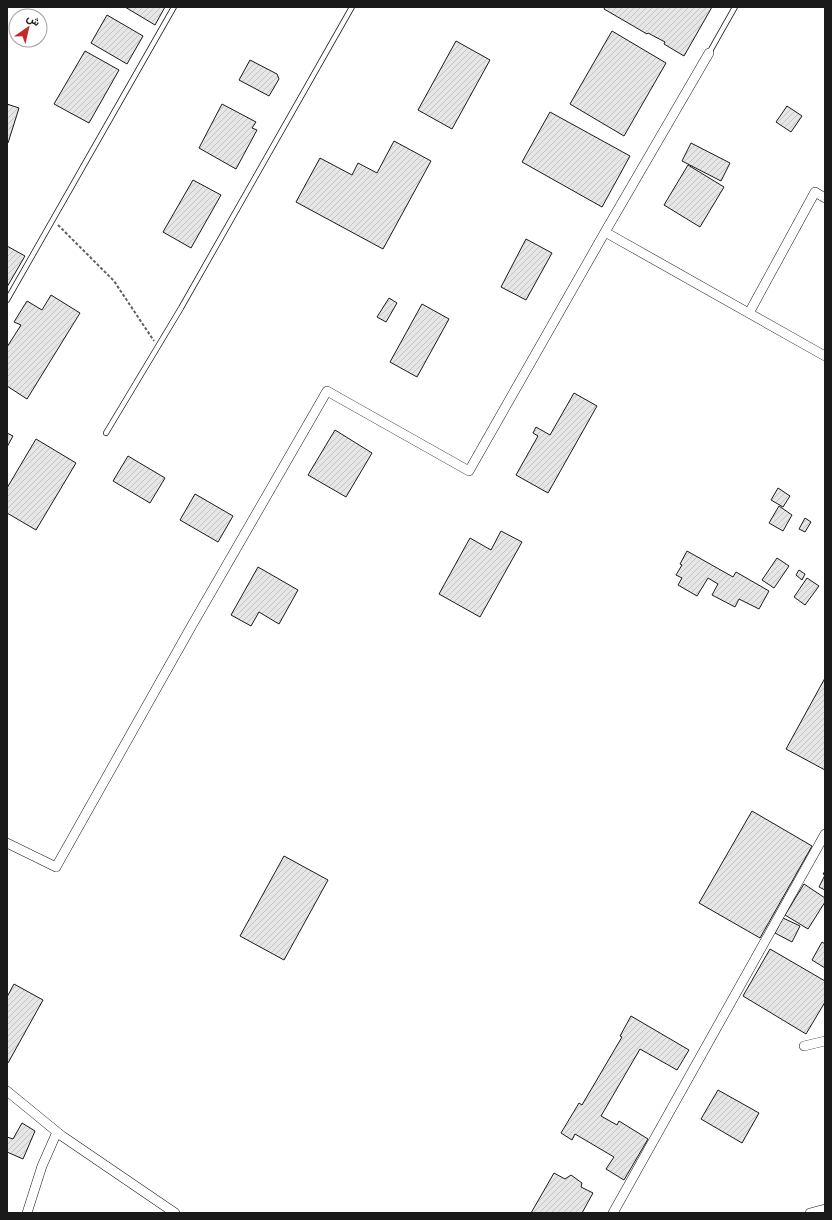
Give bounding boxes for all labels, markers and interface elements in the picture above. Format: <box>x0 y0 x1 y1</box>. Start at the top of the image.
north arrow <box>8 8 48 48</box>
text: ش <box>23 9 44 31</box>

